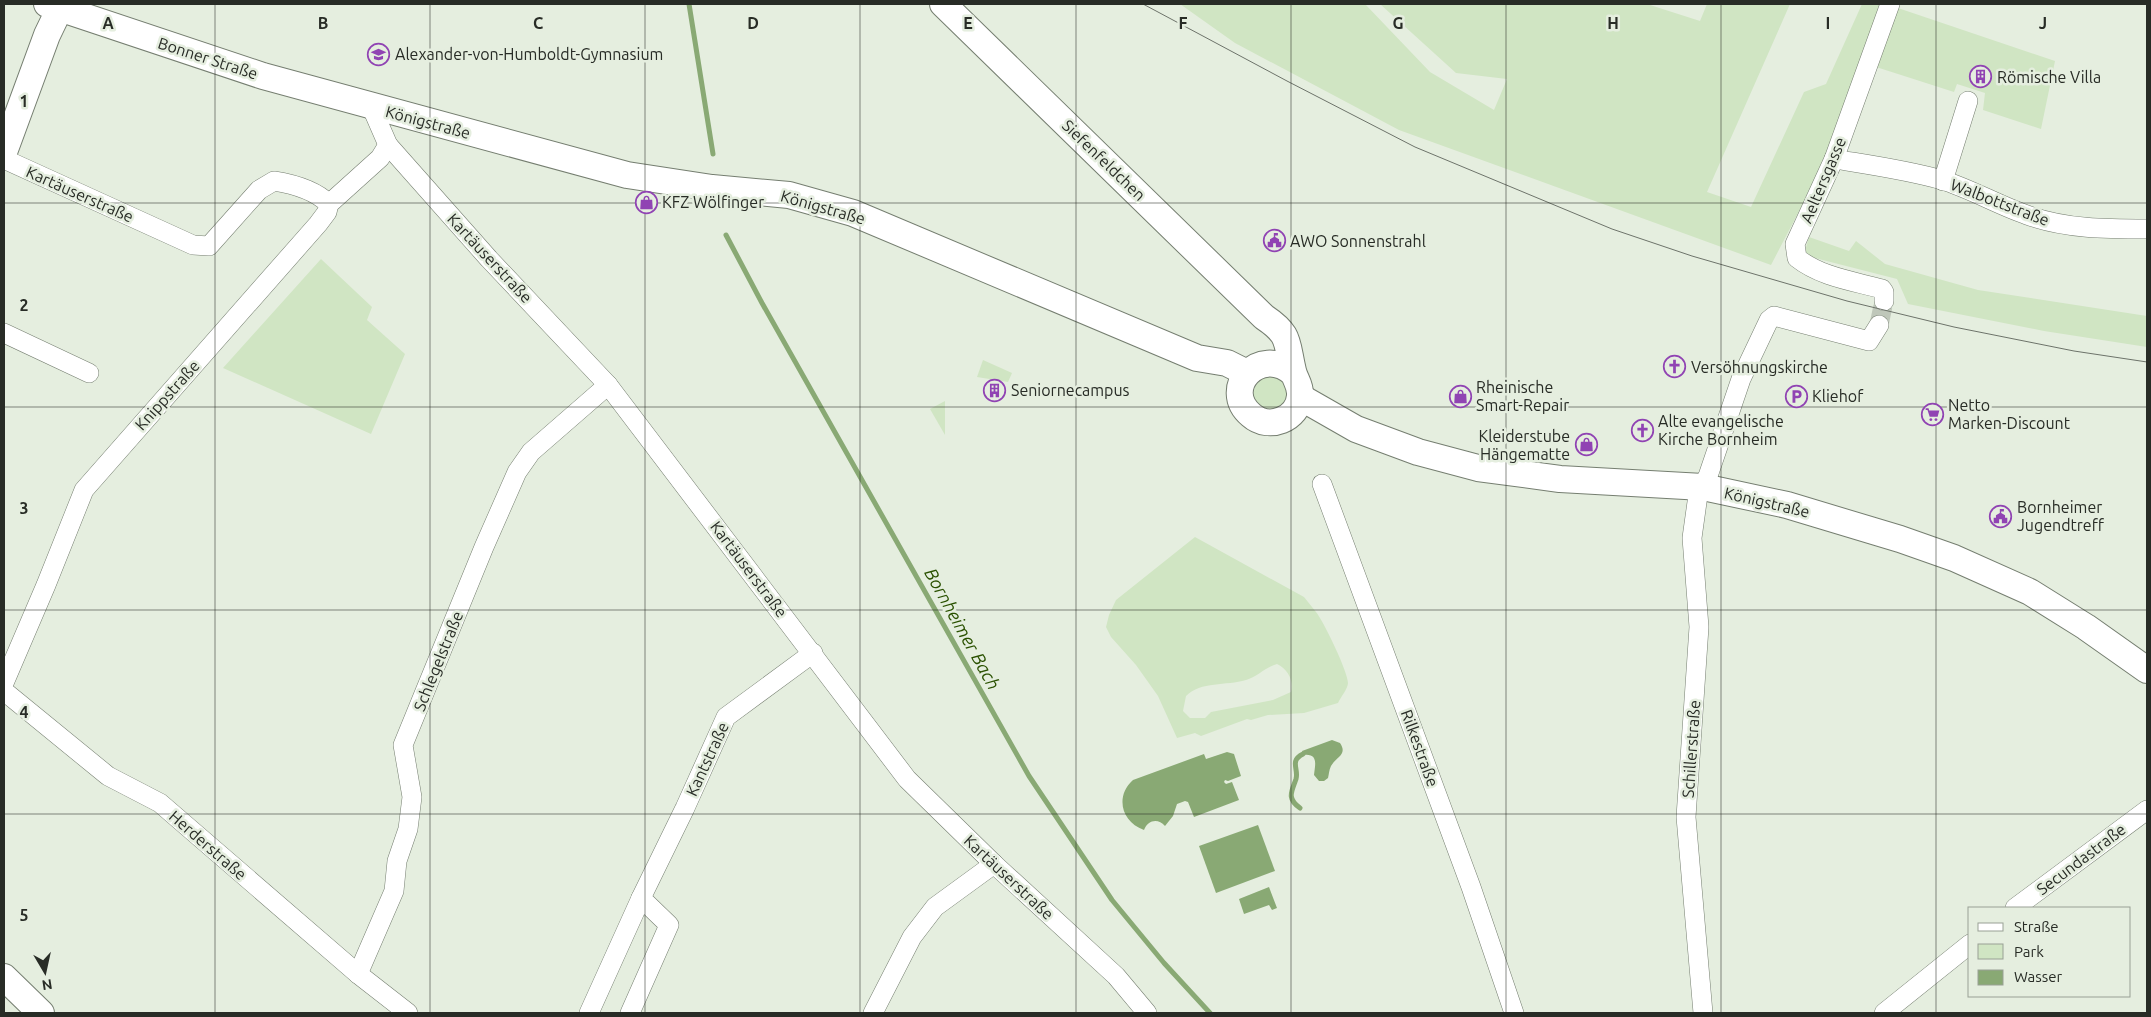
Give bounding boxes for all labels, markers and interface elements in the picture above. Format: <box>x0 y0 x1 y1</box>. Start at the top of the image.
text: A <box>102 14 114 32</box>
text: B <box>318 14 328 32</box>
text: C <box>533 14 543 32</box>
text: D <box>747 14 759 32</box>
text: E <box>963 14 973 32</box>
text: F <box>1179 14 1188 32</box>
text: G <box>1392 14 1404 32</box>
text: H <box>1607 14 1619 32</box>
text: I <box>1826 14 1830 32</box>
text: J <box>2039 14 2047 32</box>
street label: Bonner Straße <box>156 33 260 83</box>
school or university icon: Alexander-von-Humboldt-Gymnasium <box>367 42 391 66</box>
place label: Alexander-von-Humboldt-Gymnasium <box>395 45 663 63</box>
building icon: Römische Villa <box>1969 65 1993 89</box>
place label: Römische Villa <box>1997 68 2101 86</box>
text: 1 <box>19 92 29 110</box>
street label: Königstraße <box>384 102 472 142</box>
street label: Siefenfeldchen <box>1059 116 1149 204</box>
street label: Aeltersgasse <box>1797 134 1849 226</box>
street label: Kartäuserstraße <box>24 162 136 226</box>
street label: Walbottstraße <box>1948 175 2052 229</box>
street label: Königstraße <box>779 186 867 228</box>
shop icon: KFZ Wölfinger <box>634 190 658 214</box>
place label: KFZ Wölfinger <box>662 193 764 211</box>
street label: Kartäuserstraße <box>444 210 536 306</box>
public building icon: AWO Sonnenstrahl <box>1262 229 1286 253</box>
place label: AWO Sonnenstrahl <box>1290 232 1426 250</box>
text: 2 <box>19 296 29 314</box>
church icon: Versöhnungskirche <box>1663 355 1687 379</box>
street label: Knippstraße <box>131 356 203 434</box>
place label: Versöhnungskirche <box>1691 358 1828 376</box>
building icon: Seniornecampus <box>983 378 1007 402</box>
place label: Rheinische Smart-Repair <box>1476 378 1569 414</box>
place label: Seniornecampus <box>1011 381 1130 399</box>
shop icon: Rheinische Smart-Repair <box>1448 384 1472 408</box>
parking icon: Kliehof <box>1784 384 1808 408</box>
place label: Kliehof <box>1812 387 1864 405</box>
place label: Netto Marken-Discount <box>1948 396 2071 432</box>
supermarket icon: Netto Marken-Discount <box>1920 402 1944 426</box>
place label: Alte evangelische Kirche Bornheim <box>1658 412 1784 448</box>
church icon: Alte evangelische Kirche Bornheim <box>1630 418 1654 442</box>
place label: Kleiderstube Hängematte <box>1479 427 1570 463</box>
shop icon: Kleiderstube Hängematte <box>1574 433 1598 457</box>
street label: Königstraße <box>1723 483 1811 521</box>
place label: Bornheimer Jugendtreff <box>2017 498 2105 534</box>
text: 3 <box>19 499 29 517</box>
public building icon: Bornheimer Jugendtreff <box>1989 504 2013 528</box>
street label: Kartäuserstraße <box>707 517 791 621</box>
water label: Bornheimer Bach <box>921 564 1005 693</box>
street label: Schlegelstraße <box>410 608 466 714</box>
street label: Schillerstraße <box>1679 699 1703 799</box>
text: 4 <box>19 703 29 721</box>
street label: Rilkestraße <box>1398 707 1442 789</box>
street label: Kantstraße <box>682 719 732 799</box>
street label: Herderstraße <box>166 807 250 883</box>
street label: Secundastraße <box>2033 820 2129 898</box>
street label: Kartäuserstraße <box>961 831 1057 923</box>
text: 5 <box>19 906 29 924</box>
legend <box>1968 907 2131 997</box>
text: Straße <box>2014 918 2058 935</box>
text: Park <box>2014 943 2044 960</box>
north arrow <box>20 947 70 997</box>
text: Wasser <box>2014 968 2063 985</box>
text: N <box>41 976 53 994</box>

